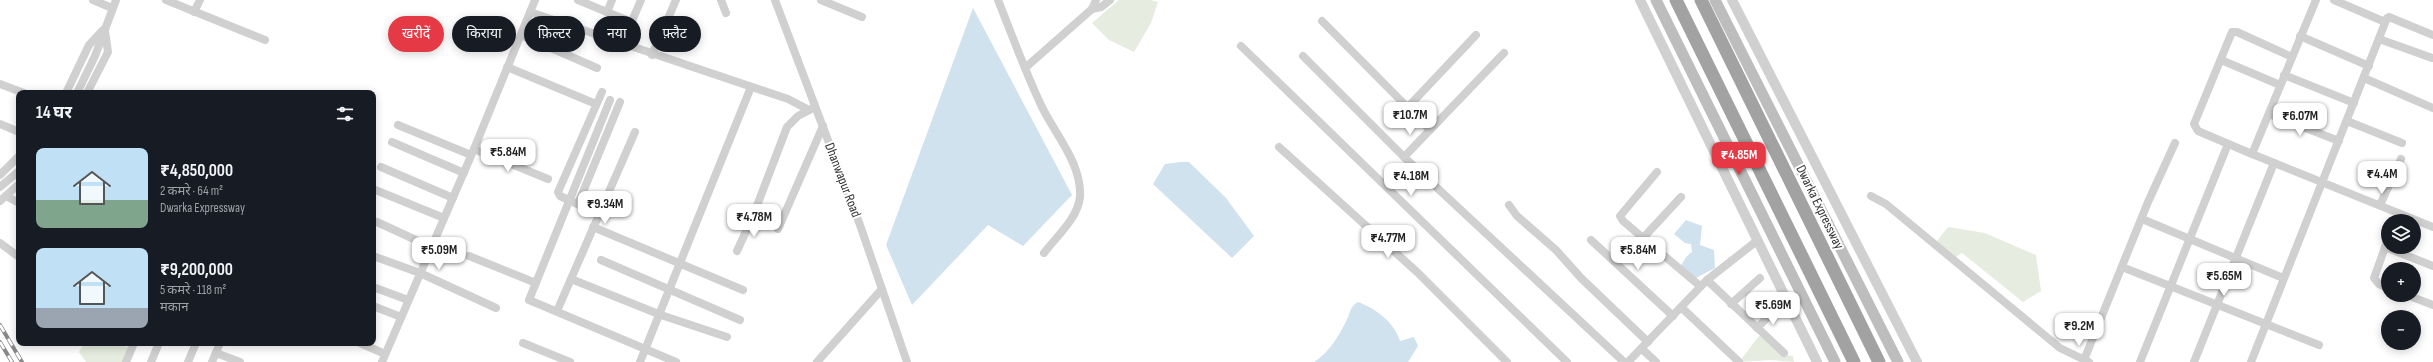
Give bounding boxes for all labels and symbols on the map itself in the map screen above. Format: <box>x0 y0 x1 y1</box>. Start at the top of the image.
pin: ₹10.7M <box>1377 102 1443 136</box>
pin: ₹6.07M <box>2267 103 2333 137</box>
pin: ₹5.84M <box>475 139 541 173</box>
street label: Dhanwapur Road <box>821 140 865 220</box>
pin: ₹4.85M <box>1706 142 1772 176</box>
pin: ₹4.4M <box>2354 161 2410 195</box>
street label: Dwarka Expressway <box>1792 162 1848 252</box>
pin: ₹4.18M <box>1378 163 1444 197</box>
pin: ₹9.34M <box>572 191 638 225</box>
pin: ₹4.78M <box>721 204 787 238</box>
pin: ₹4.77M <box>1355 225 1421 259</box>
pin: ₹5.09M <box>406 237 472 271</box>
pin: ₹5.84M <box>1605 237 1671 271</box>
pin: ₹5.65M <box>2191 263 2257 297</box>
pin: ₹5.69M <box>1740 292 1806 326</box>
pin: ₹9.2M <box>2051 313 2107 347</box>

